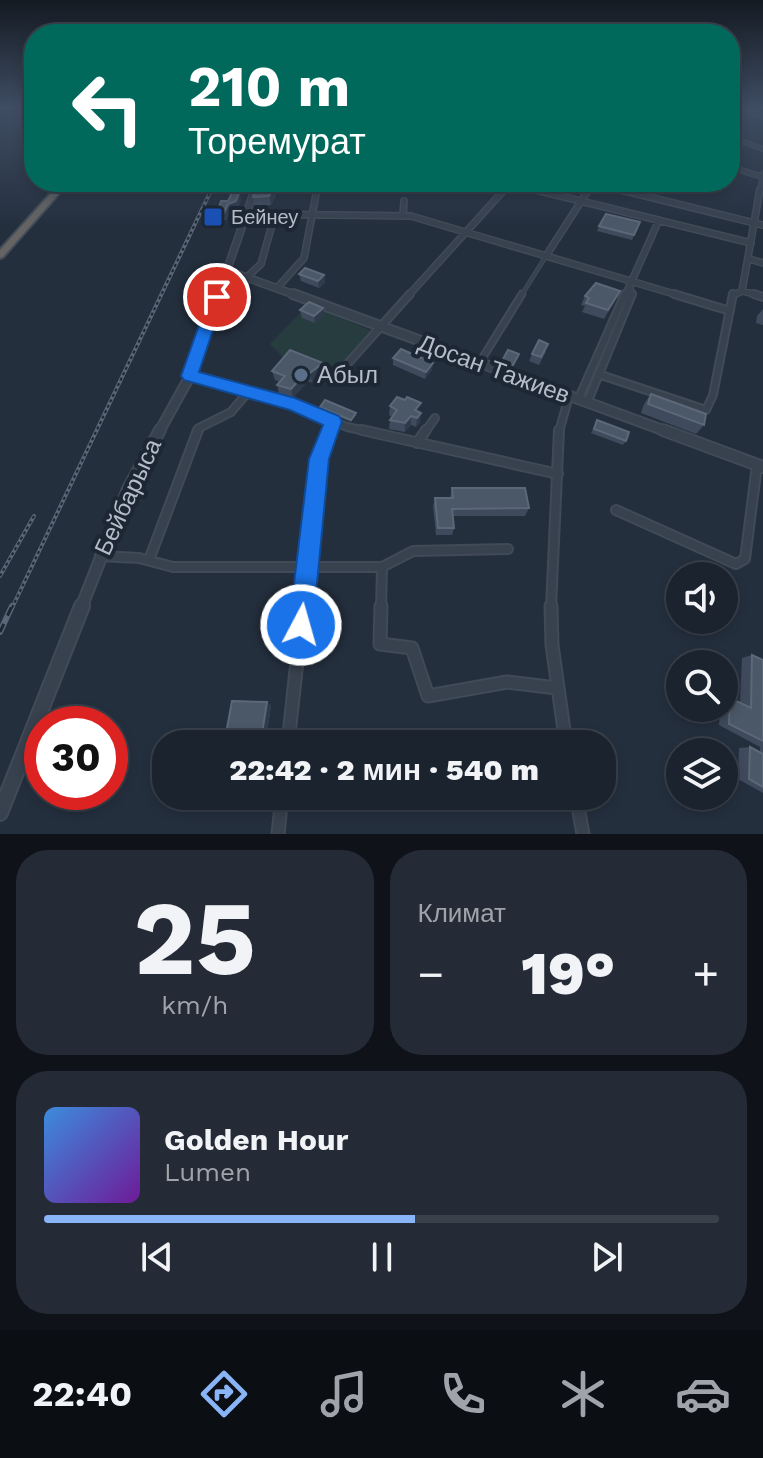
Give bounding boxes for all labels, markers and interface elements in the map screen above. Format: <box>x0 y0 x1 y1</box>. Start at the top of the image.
text: 210 m <box>188 54 350 120</box>
icon: left <box>56 56 160 160</box>
text: Торемурат <box>188 121 366 163</box>
place label: Бейнеу <box>231 205 298 229</box>
marker: Бейнеу <box>202 206 224 228</box>
pin <box>183 263 251 331</box>
icon: arrive <box>195 275 239 319</box>
street label: Досан Тажиев <box>414 329 574 409</box>
place label: Абыл <box>317 361 378 389</box>
marker: Абыл <box>292 366 310 384</box>
street label: Бейбарыса <box>89 434 167 560</box>
map controls <box>666 562 738 810</box>
button: sound <box>666 562 738 634</box>
position arrow <box>259 583 343 667</box>
button: search <box>666 650 738 722</box>
speed limit sign: 30 <box>24 706 128 810</box>
button: layers <box>666 738 738 810</box>
text: 22:42 · 2 мин · 540 m <box>229 752 539 787</box>
text: 25 <box>133 877 256 999</box>
text: Климат <box>418 898 506 928</box>
text: 19° <box>521 938 615 1009</box>
text: − <box>418 948 444 1000</box>
text: + <box>692 948 719 1000</box>
text: km/h <box>161 990 228 1020</box>
text: Golden Hour <box>164 1122 348 1157</box>
text: Lumen <box>164 1157 251 1187</box>
icon: previous <box>135 1235 179 1279</box>
icon: pause <box>360 1235 404 1279</box>
icon: next <box>585 1235 629 1279</box>
icon: directions <box>196 1366 252 1422</box>
icon: music <box>316 1366 372 1422</box>
icon: phone <box>435 1366 491 1422</box>
icon: climate <box>555 1366 611 1422</box>
icon: car <box>675 1366 731 1422</box>
text: 22:40 <box>32 1373 132 1415</box>

